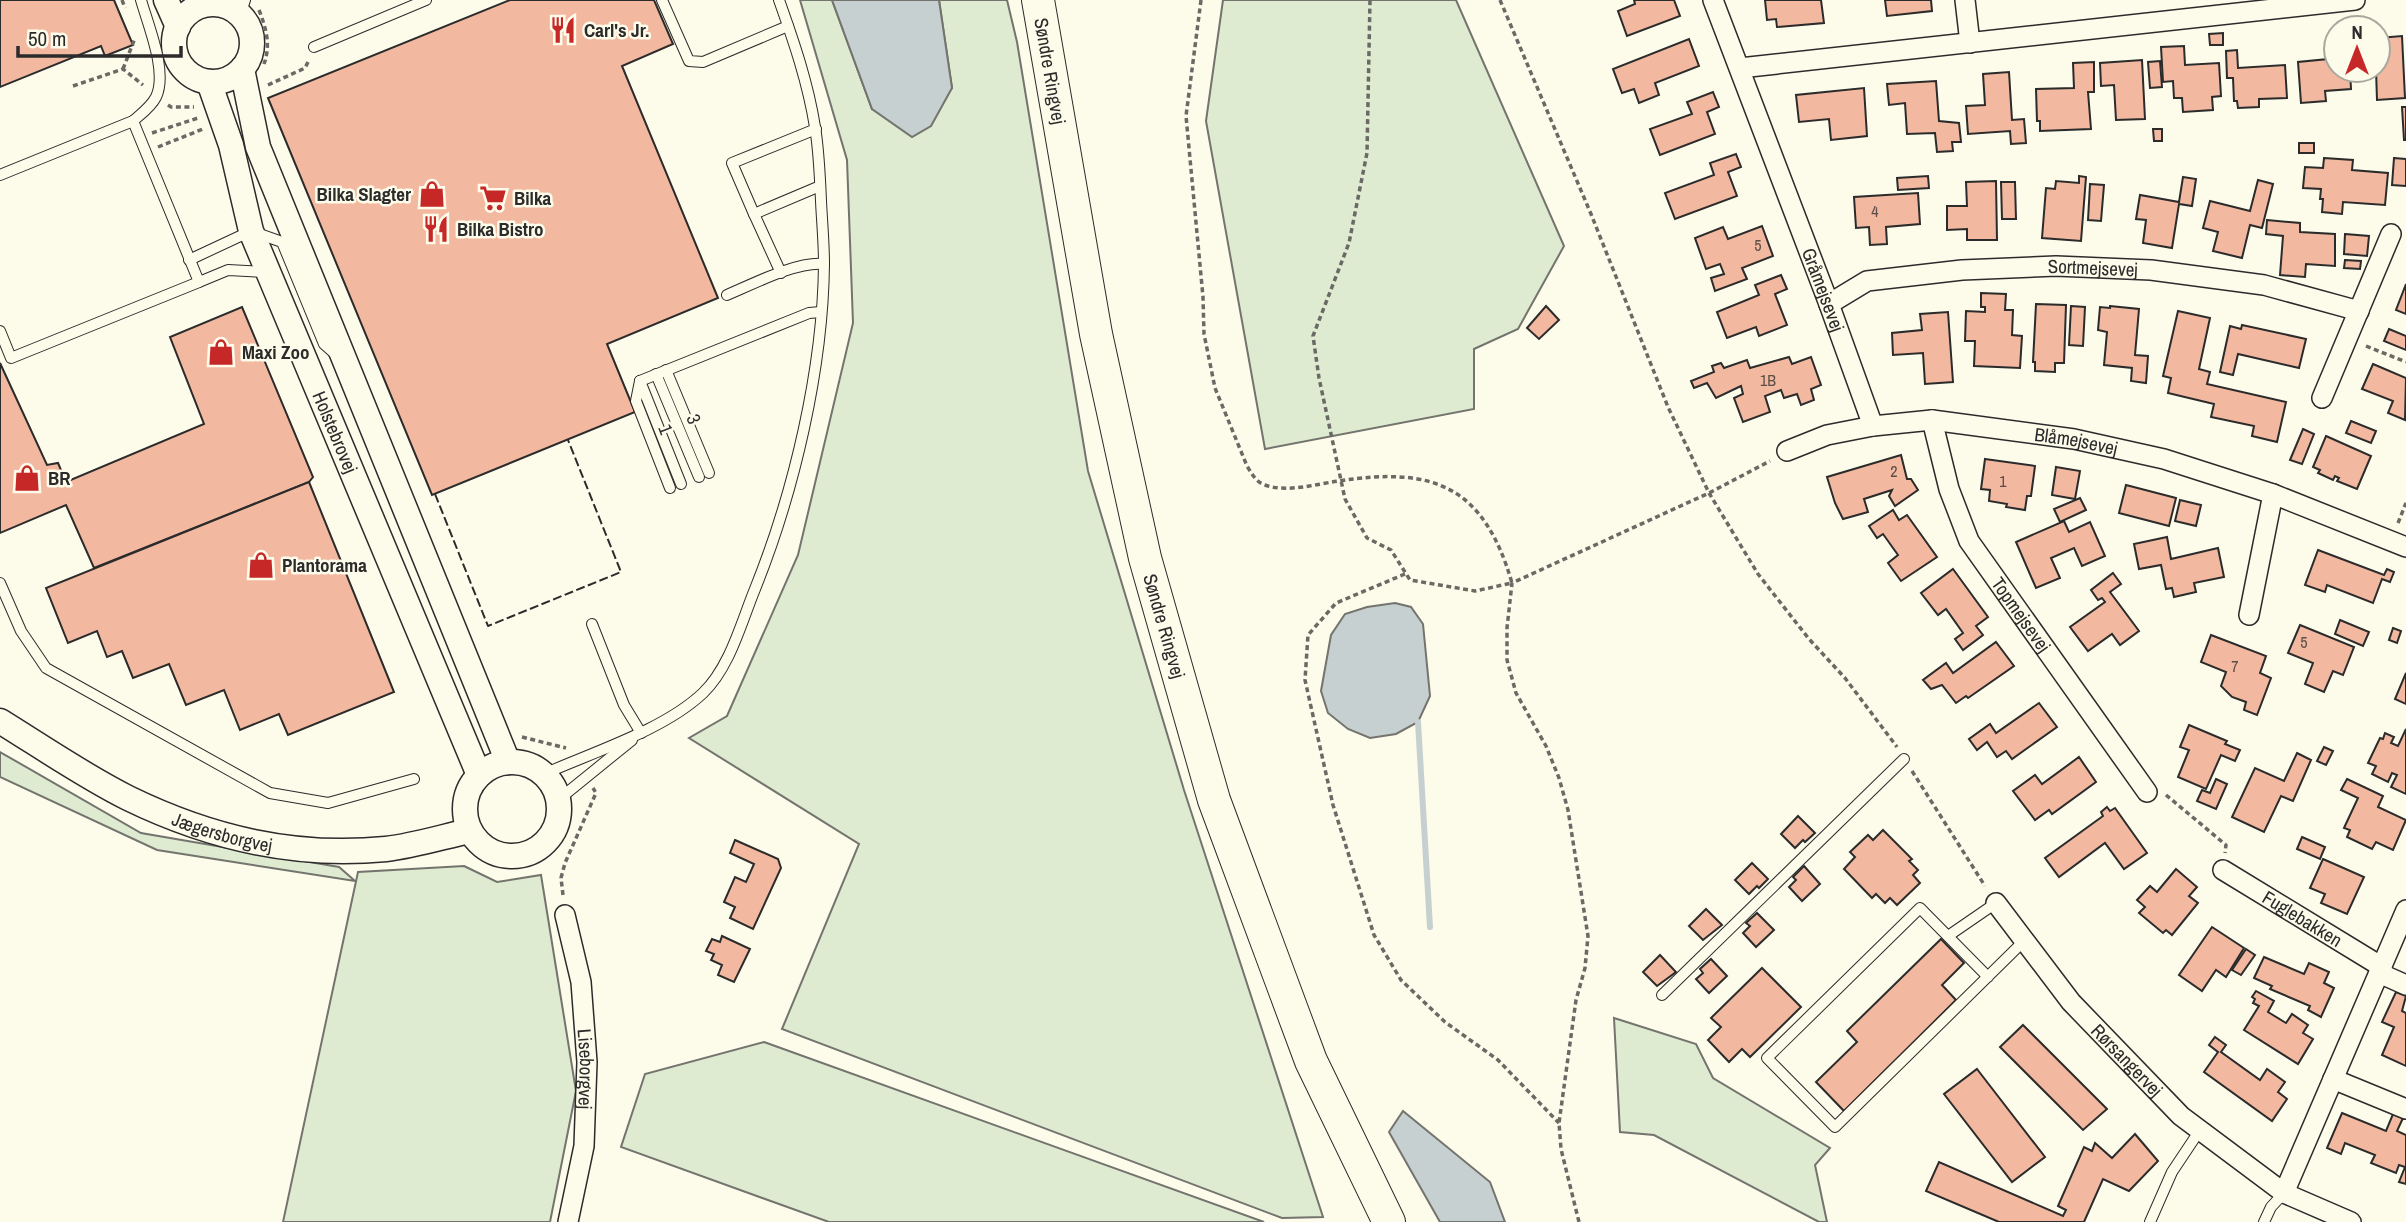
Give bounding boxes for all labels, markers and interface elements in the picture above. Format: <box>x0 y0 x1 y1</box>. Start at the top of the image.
scale bar <box>18 14 180 58</box>
north arrow <box>2322 14 2392 84</box>
restaurant icon: Carl's Jr. <box>548 15 578 45</box>
street label: Søndre Ringvej <box>1028 16 1072 126</box>
place label: Carl's Jr. <box>584 17 649 43</box>
text: N <box>2351 19 2363 45</box>
text: 50 m <box>28 24 66 53</box>
shop icon: Bilka Slagter <box>417 179 447 209</box>
place label: Bilka Slagter <box>317 181 411 207</box>
supermarket icon: Bilka <box>478 183 508 213</box>
place label: Bilka <box>514 185 552 211</box>
house number: 4 <box>1871 200 1879 222</box>
restaurant icon: Bilka Bistro <box>421 214 451 244</box>
place label: Bilka Bistro <box>457 216 544 242</box>
house number: 5 <box>1754 234 1762 256</box>
street label: Gråmejsevej <box>1796 244 1851 335</box>
street label: Sortmejsevej <box>2047 253 2138 282</box>
shop icon: Maxi Zoo <box>206 337 236 367</box>
place label: Maxi Zoo <box>242 339 310 365</box>
house number: 1B <box>1760 369 1776 391</box>
street label: Holstebrovej <box>307 387 364 477</box>
street label: 3 <box>680 410 708 428</box>
street label: 1 <box>652 420 680 438</box>
street label: Blåmejsevej <box>2033 421 2120 461</box>
house number: 2 <box>1890 460 1898 482</box>
shop icon: BR <box>12 463 42 493</box>
place label: BR <box>48 465 71 491</box>
house number: 1 <box>1999 470 2007 492</box>
shop icon: Plantorama <box>246 550 276 580</box>
place label: Plantorama <box>282 552 367 578</box>
street label: Søndre Ringvej <box>1137 571 1192 681</box>
street label: Topmejsevej <box>1986 572 2057 657</box>
house number: 5 <box>2300 631 2308 653</box>
house number: 7 <box>2231 655 2239 677</box>
street label: Jægersborgvej <box>168 806 274 858</box>
street label: Fuglebakken <box>2258 884 2347 953</box>
street label: Rørsangervej <box>2086 1018 2169 1103</box>
street label: Liseborgvej <box>572 1028 600 1110</box>

